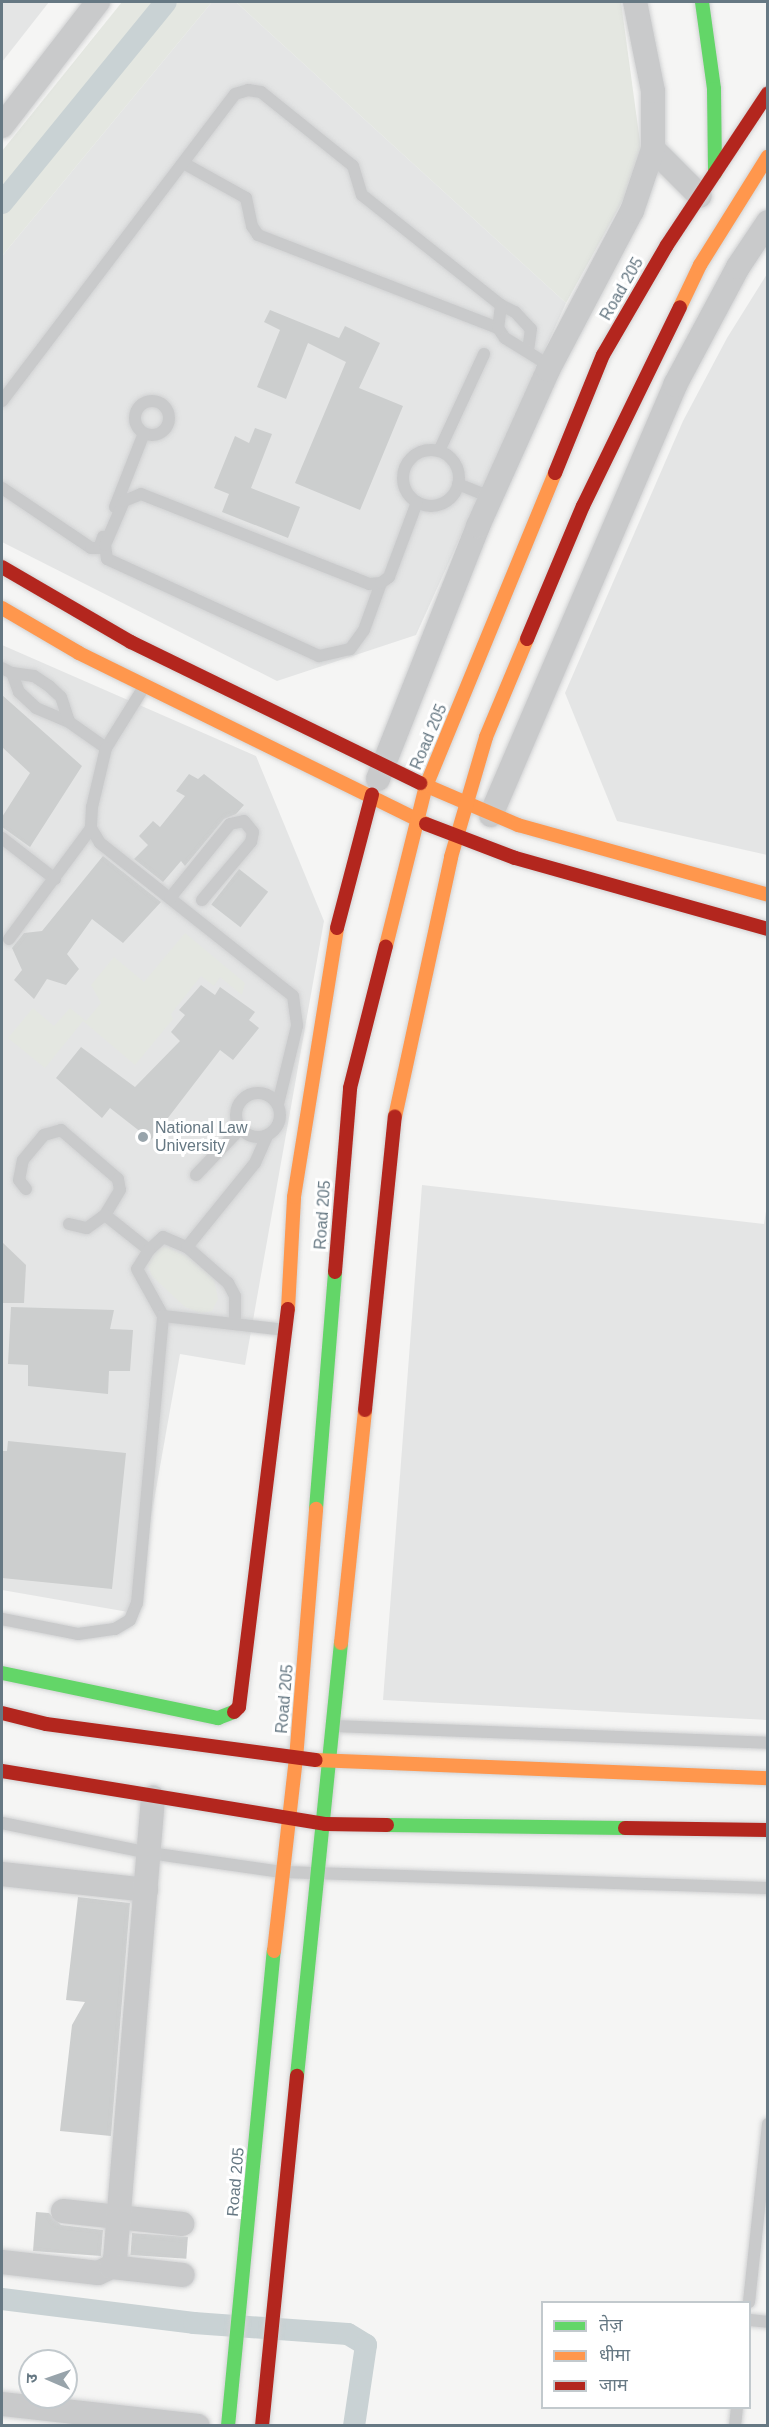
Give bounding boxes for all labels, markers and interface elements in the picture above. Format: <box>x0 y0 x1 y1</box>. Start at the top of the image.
street label: Road 205 <box>596 254 648 324</box>
street label: Road 205 <box>407 701 451 773</box>
place label: National Law University <box>155 1118 248 1156</box>
marker: National Law University <box>136 1130 150 1144</box>
street label: Road 205 <box>311 1180 335 1250</box>
street label: Road 205 <box>272 1664 298 1734</box>
street label: Road 205 <box>223 2147 249 2217</box>
legend <box>541 2301 751 2409</box>
text: तेज़ <box>599 2315 623 2335</box>
text: धीमा <box>599 2345 630 2365</box>
north arrow <box>18 2349 78 2409</box>
text: उ <box>23 2373 40 2383</box>
text: जाम <box>599 2375 628 2395</box>

